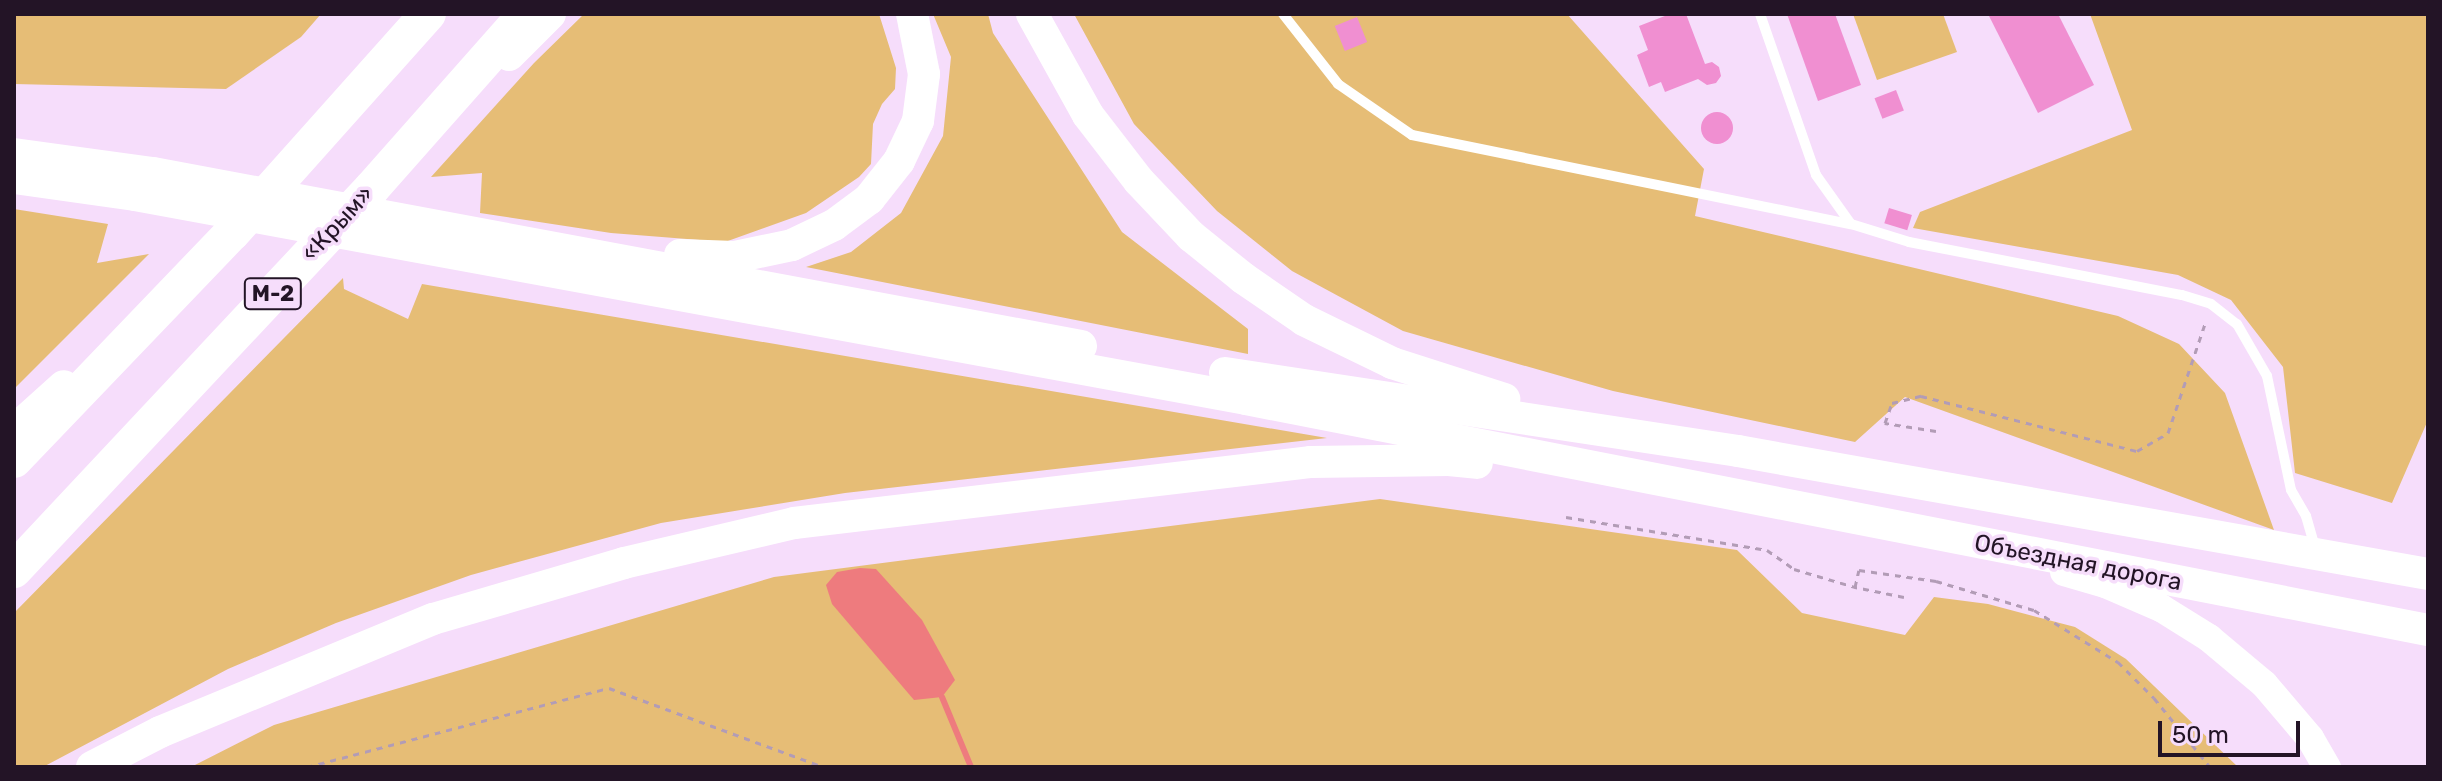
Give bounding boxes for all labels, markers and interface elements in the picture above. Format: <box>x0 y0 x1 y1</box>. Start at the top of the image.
street label: «Крым» <box>296 180 380 268</box>
road number: М-2 <box>243 276 303 312</box>
street label: Объездная дорога <box>1972 529 2184 597</box>
scale bar <box>2162 705 2304 755</box>
text: 50 m <box>2172 721 2229 749</box>

